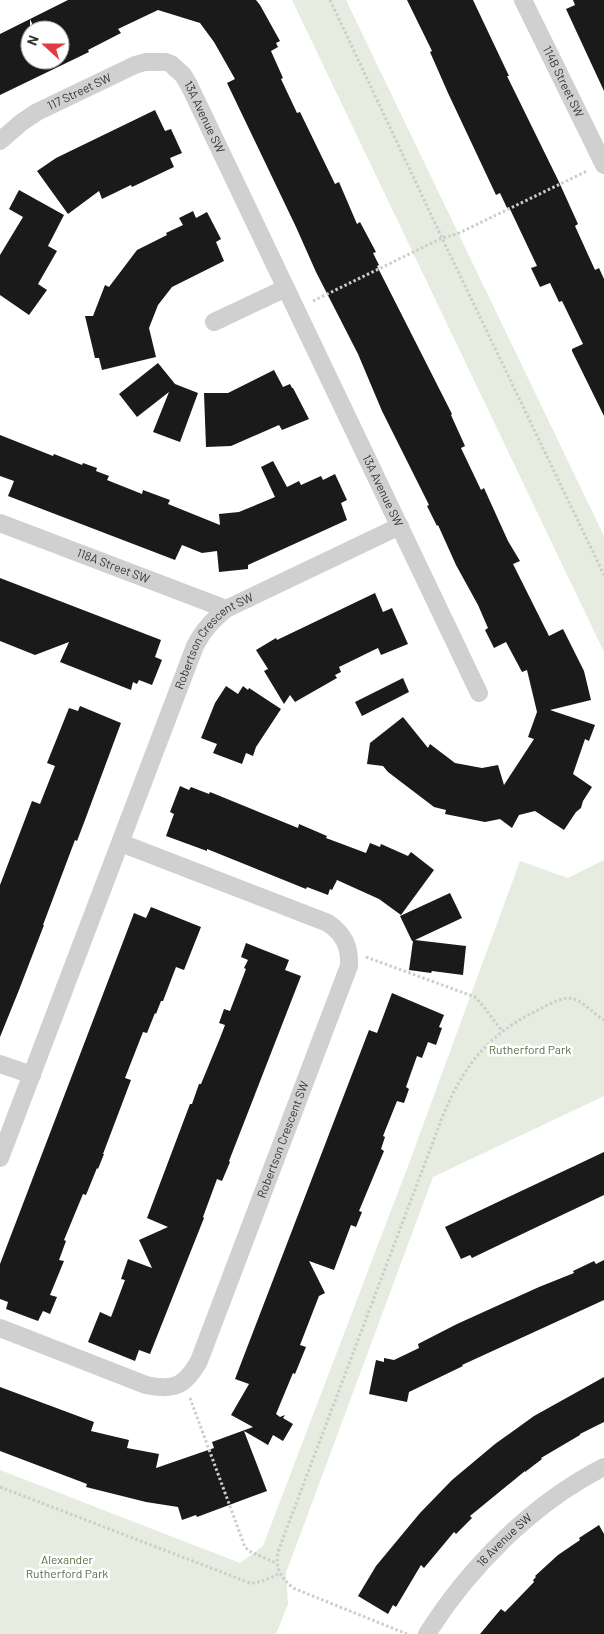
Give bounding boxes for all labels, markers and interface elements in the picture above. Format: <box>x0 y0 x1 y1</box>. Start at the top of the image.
north arrow <box>20 20 70 70</box>
text: N <box>23 33 42 48</box>
street label: 114B Street SW <box>541 43 588 120</box>
street label: 117 Street SW <box>45 69 113 112</box>
street label: 13A Avenue SW <box>182 78 228 155</box>
street label: 13A Avenue SW <box>360 452 407 529</box>
street label: 118A Street SW <box>75 545 152 586</box>
street label: Robertson Crescent SW <box>171 589 256 691</box>
park label: Rutherford Park <box>489 1042 571 1056</box>
street label: Robertson Crescent SW <box>254 1079 311 1200</box>
street label: 16 Avenue SW <box>473 1510 534 1569</box>
park label: Alexander Rutherford Park <box>26 1552 108 1580</box>

